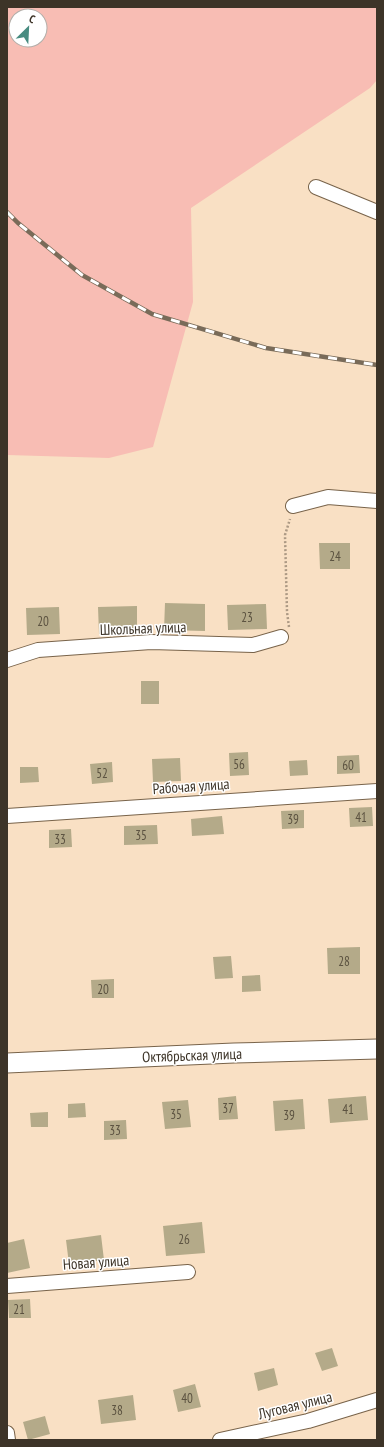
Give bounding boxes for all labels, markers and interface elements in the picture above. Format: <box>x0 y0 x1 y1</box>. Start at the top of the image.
north arrow <box>8 8 48 48</box>
text: С <box>27 11 37 26</box>
house number: 24 <box>329 548 341 565</box>
house number: 23 <box>241 609 253 626</box>
house number: 20 <box>37 613 49 630</box>
street label: Школьная улица <box>99 617 187 639</box>
house number: 56 <box>233 756 245 773</box>
house number: 60 <box>342 757 354 774</box>
house number: 52 <box>96 765 108 782</box>
street label: Рабочая улица <box>152 774 230 798</box>
house number: 41 <box>355 809 367 826</box>
house number: 39 <box>287 811 299 828</box>
house number: 35 <box>135 827 147 844</box>
house number: 33 <box>54 831 66 848</box>
house number: 28 <box>338 953 350 970</box>
house number: 20 <box>97 981 109 998</box>
street label: Октябрьская улица <box>142 1044 242 1066</box>
house number: 37 <box>222 1100 234 1117</box>
house number: 41 <box>342 1101 354 1118</box>
house number: 35 <box>170 1106 182 1123</box>
house number: 39 <box>283 1107 295 1124</box>
house number: 33 <box>109 1122 121 1139</box>
house number: 26 <box>178 1231 190 1248</box>
street label: Новая улица <box>62 1250 130 1274</box>
house number: 21 <box>13 1301 25 1318</box>
street label: Луговая улица <box>255 1387 334 1424</box>
house number: 40 <box>181 1390 193 1407</box>
house number: 38 <box>111 1402 123 1419</box>

